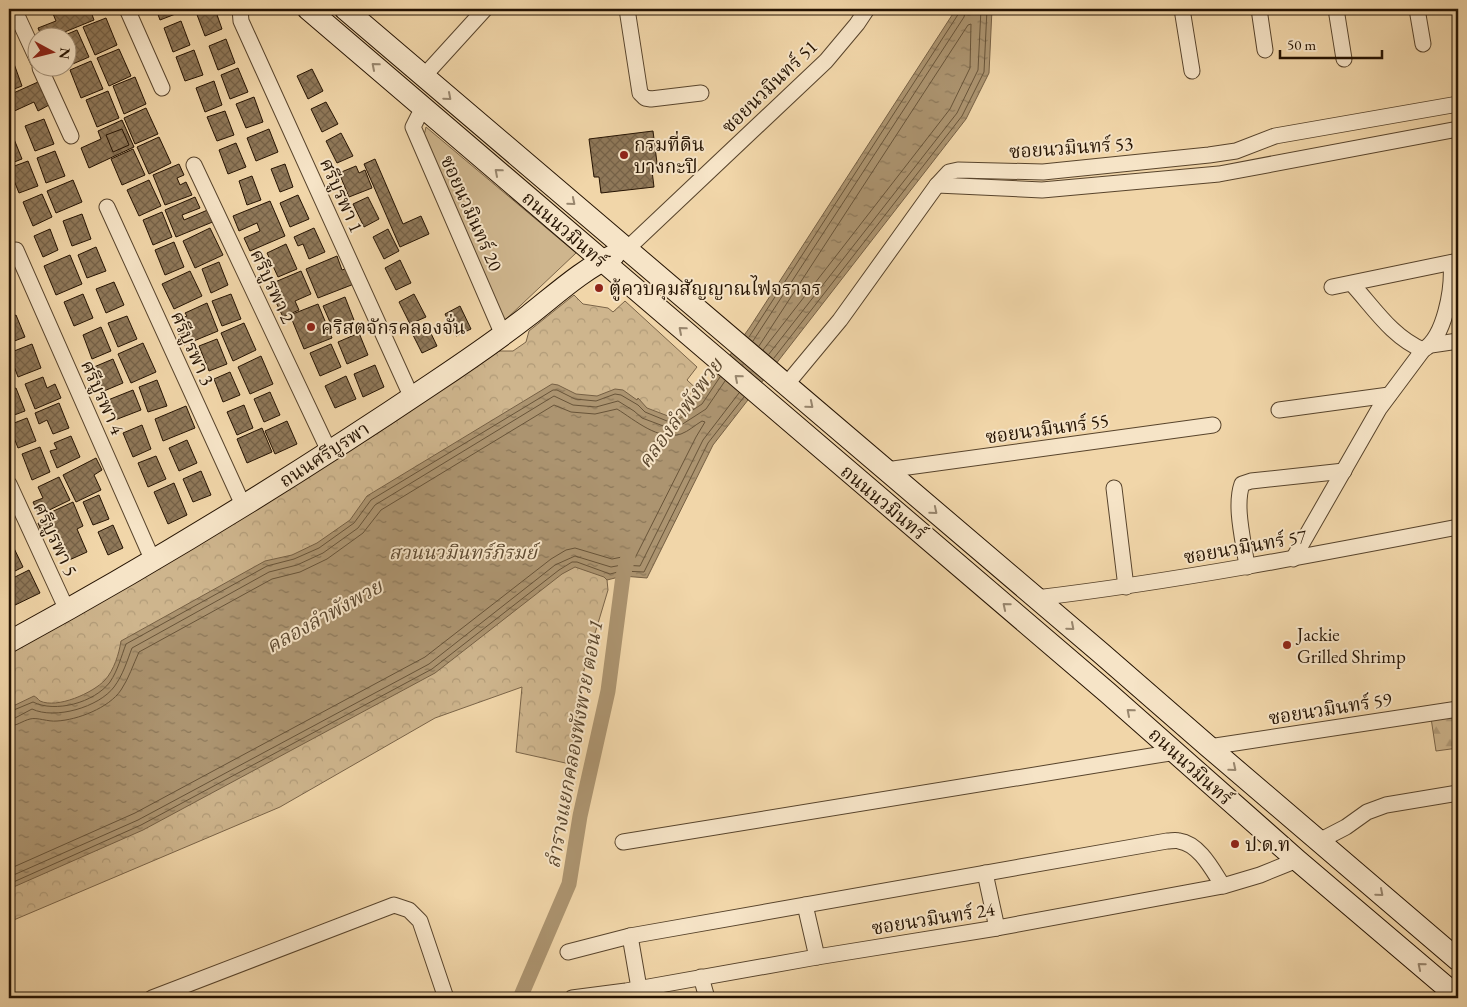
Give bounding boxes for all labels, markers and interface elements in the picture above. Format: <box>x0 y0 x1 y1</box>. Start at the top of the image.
north arrow <box>28 28 78 78</box>
scale bar <box>1280 28 1382 60</box>
street label: ซอยนวมินทร์ 51 <box>716 34 823 139</box>
text: 50 m <box>1287 35 1316 54</box>
text: N <box>55 47 75 61</box>
one-way arrow <box>372 63 381 72</box>
one-way arrow <box>443 91 452 100</box>
place label: กรมที่ดิน บางกะปิ <box>634 130 705 179</box>
street label: ซอยนวมินทร์ 53 <box>1008 131 1134 164</box>
marker: กรมที่ดิน บางกะปิ <box>618 149 630 161</box>
street label: ซอยนวมินทร์ 20 <box>435 151 508 275</box>
street label: ศรีบูรพา 1 <box>314 154 369 236</box>
one-way arrow <box>495 168 504 177</box>
street label: ถนนนวมินทร์ <box>517 185 613 274</box>
one-way arrow <box>567 197 576 206</box>
street label: ศรีบูรพา 2 <box>245 245 301 327</box>
place label: ตู้ควบคุมสัญญาณไฟจราจร <box>609 275 821 301</box>
marker: ตู้ควบคุมสัญญาณไฟจราจร <box>593 282 605 294</box>
street label: ศรีบูรพา 3 <box>165 307 220 389</box>
place label: คริสตจักรคลองจั่น <box>321 313 466 340</box>
marker: คริสตจักรคลองจั่น <box>305 321 317 333</box>
one-way arrow <box>679 326 688 335</box>
water label: คลองลำพังพวย <box>631 352 729 473</box>
street label: ศรีบูรพา 4 <box>75 356 130 439</box>
one-way arrow <box>735 375 744 384</box>
one-way arrow <box>804 400 813 408</box>
street label: ซอยนวมินทร์ 55 <box>984 407 1110 450</box>
street label: ถนนศรีบูรพา <box>274 416 374 493</box>
street label: ถนนนวมินทร์ <box>835 459 933 546</box>
street label: ศรีบูรพา 5 <box>28 498 84 580</box>
one-way arrow <box>928 505 937 514</box>
street label: ซอยนวมินทร์ 57 <box>1182 523 1309 570</box>
park label: สวนนวมินทร์ภิรมย์ <box>389 540 541 565</box>
water label: คลองลำพังพวย <box>261 573 388 659</box>
one-way arrow <box>1003 603 1012 612</box>
water label: ลำรางแยกคลองพังพวย ตอน 1 <box>539 618 609 870</box>
one-way arrow <box>1065 621 1074 630</box>
place label: Jackie Grilled Shrimp <box>1295 622 1406 669</box>
marker: Jackie Grilled Shrimp <box>1281 639 1293 651</box>
street label: ซอยนวมินทร์ 59 <box>1267 686 1393 731</box>
one-way arrow <box>1126 709 1135 718</box>
street label: ถนนนวมินทร์ <box>1143 722 1239 811</box>
one-way arrow <box>1228 763 1237 772</box>
place label: ป.ด.ท <box>1245 832 1290 857</box>
marker: ป.ด.ท <box>1229 838 1241 850</box>
one-way arrow <box>1374 887 1383 896</box>
street label: ซอยนวมินทร์ 24 <box>870 896 997 941</box>
one-way arrow <box>1418 963 1427 971</box>

